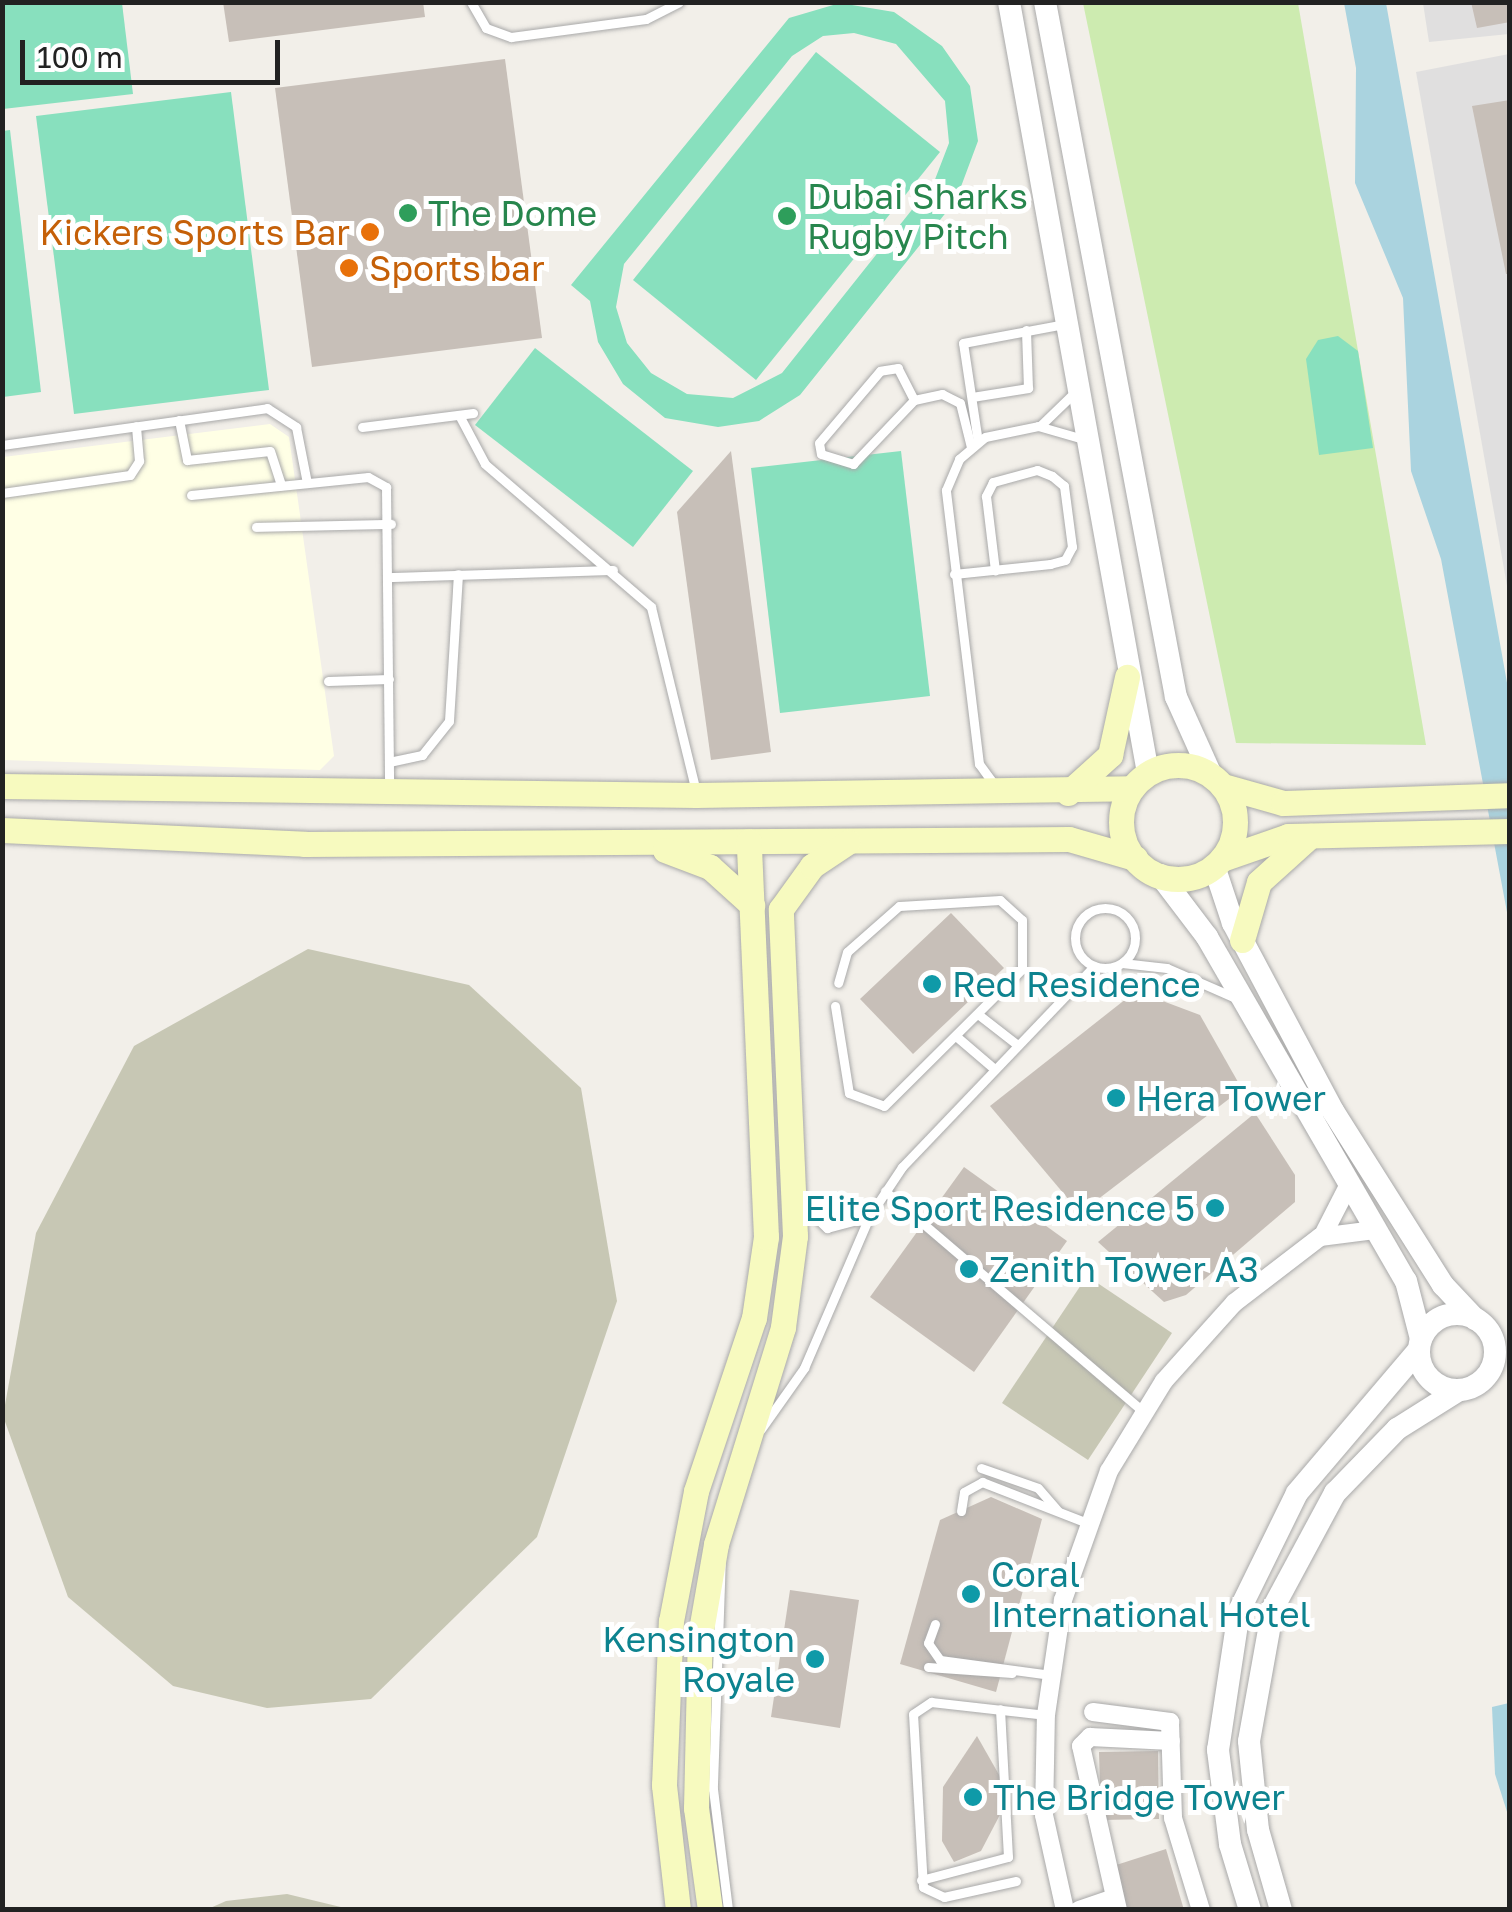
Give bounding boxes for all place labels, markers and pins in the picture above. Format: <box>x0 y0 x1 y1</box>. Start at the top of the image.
place label: Dubai Sharks Rugby Pitch <box>807 175 1028 257</box>
place label: The Dome <box>428 192 597 234</box>
marker: The Dome <box>397 202 419 224</box>
marker: Dubai Sharks Rugby Pitch <box>776 205 798 227</box>
place label: Kickers Sports Bar <box>40 211 350 253</box>
marker: Kickers Sports Bar <box>359 221 381 243</box>
place label: Sports bar <box>369 247 545 289</box>
marker: Sports bar <box>338 257 360 279</box>
place label: Red Residence <box>952 963 1200 1005</box>
marker: Red Residence <box>921 973 943 995</box>
place label: Hera Tower <box>1136 1077 1326 1119</box>
marker: Hera Tower <box>1105 1087 1127 1109</box>
place label: Elite Sport Residence 5 <box>805 1187 1195 1229</box>
marker: Elite Sport Residence 5 <box>1204 1197 1226 1219</box>
place label: Zenith Tower A3 <box>989 1248 1259 1290</box>
marker: Zenith Tower A3 <box>958 1258 980 1280</box>
place label: Coral International Hotel <box>991 1553 1311 1635</box>
marker: Coral International Hotel <box>960 1583 982 1605</box>
place label: Kensington Royale <box>602 1618 795 1700</box>
marker: Kensington Royale <box>804 1648 826 1670</box>
place label: The Bridge Tower <box>993 1776 1285 1818</box>
marker: The Bridge Tower <box>962 1786 984 1808</box>

